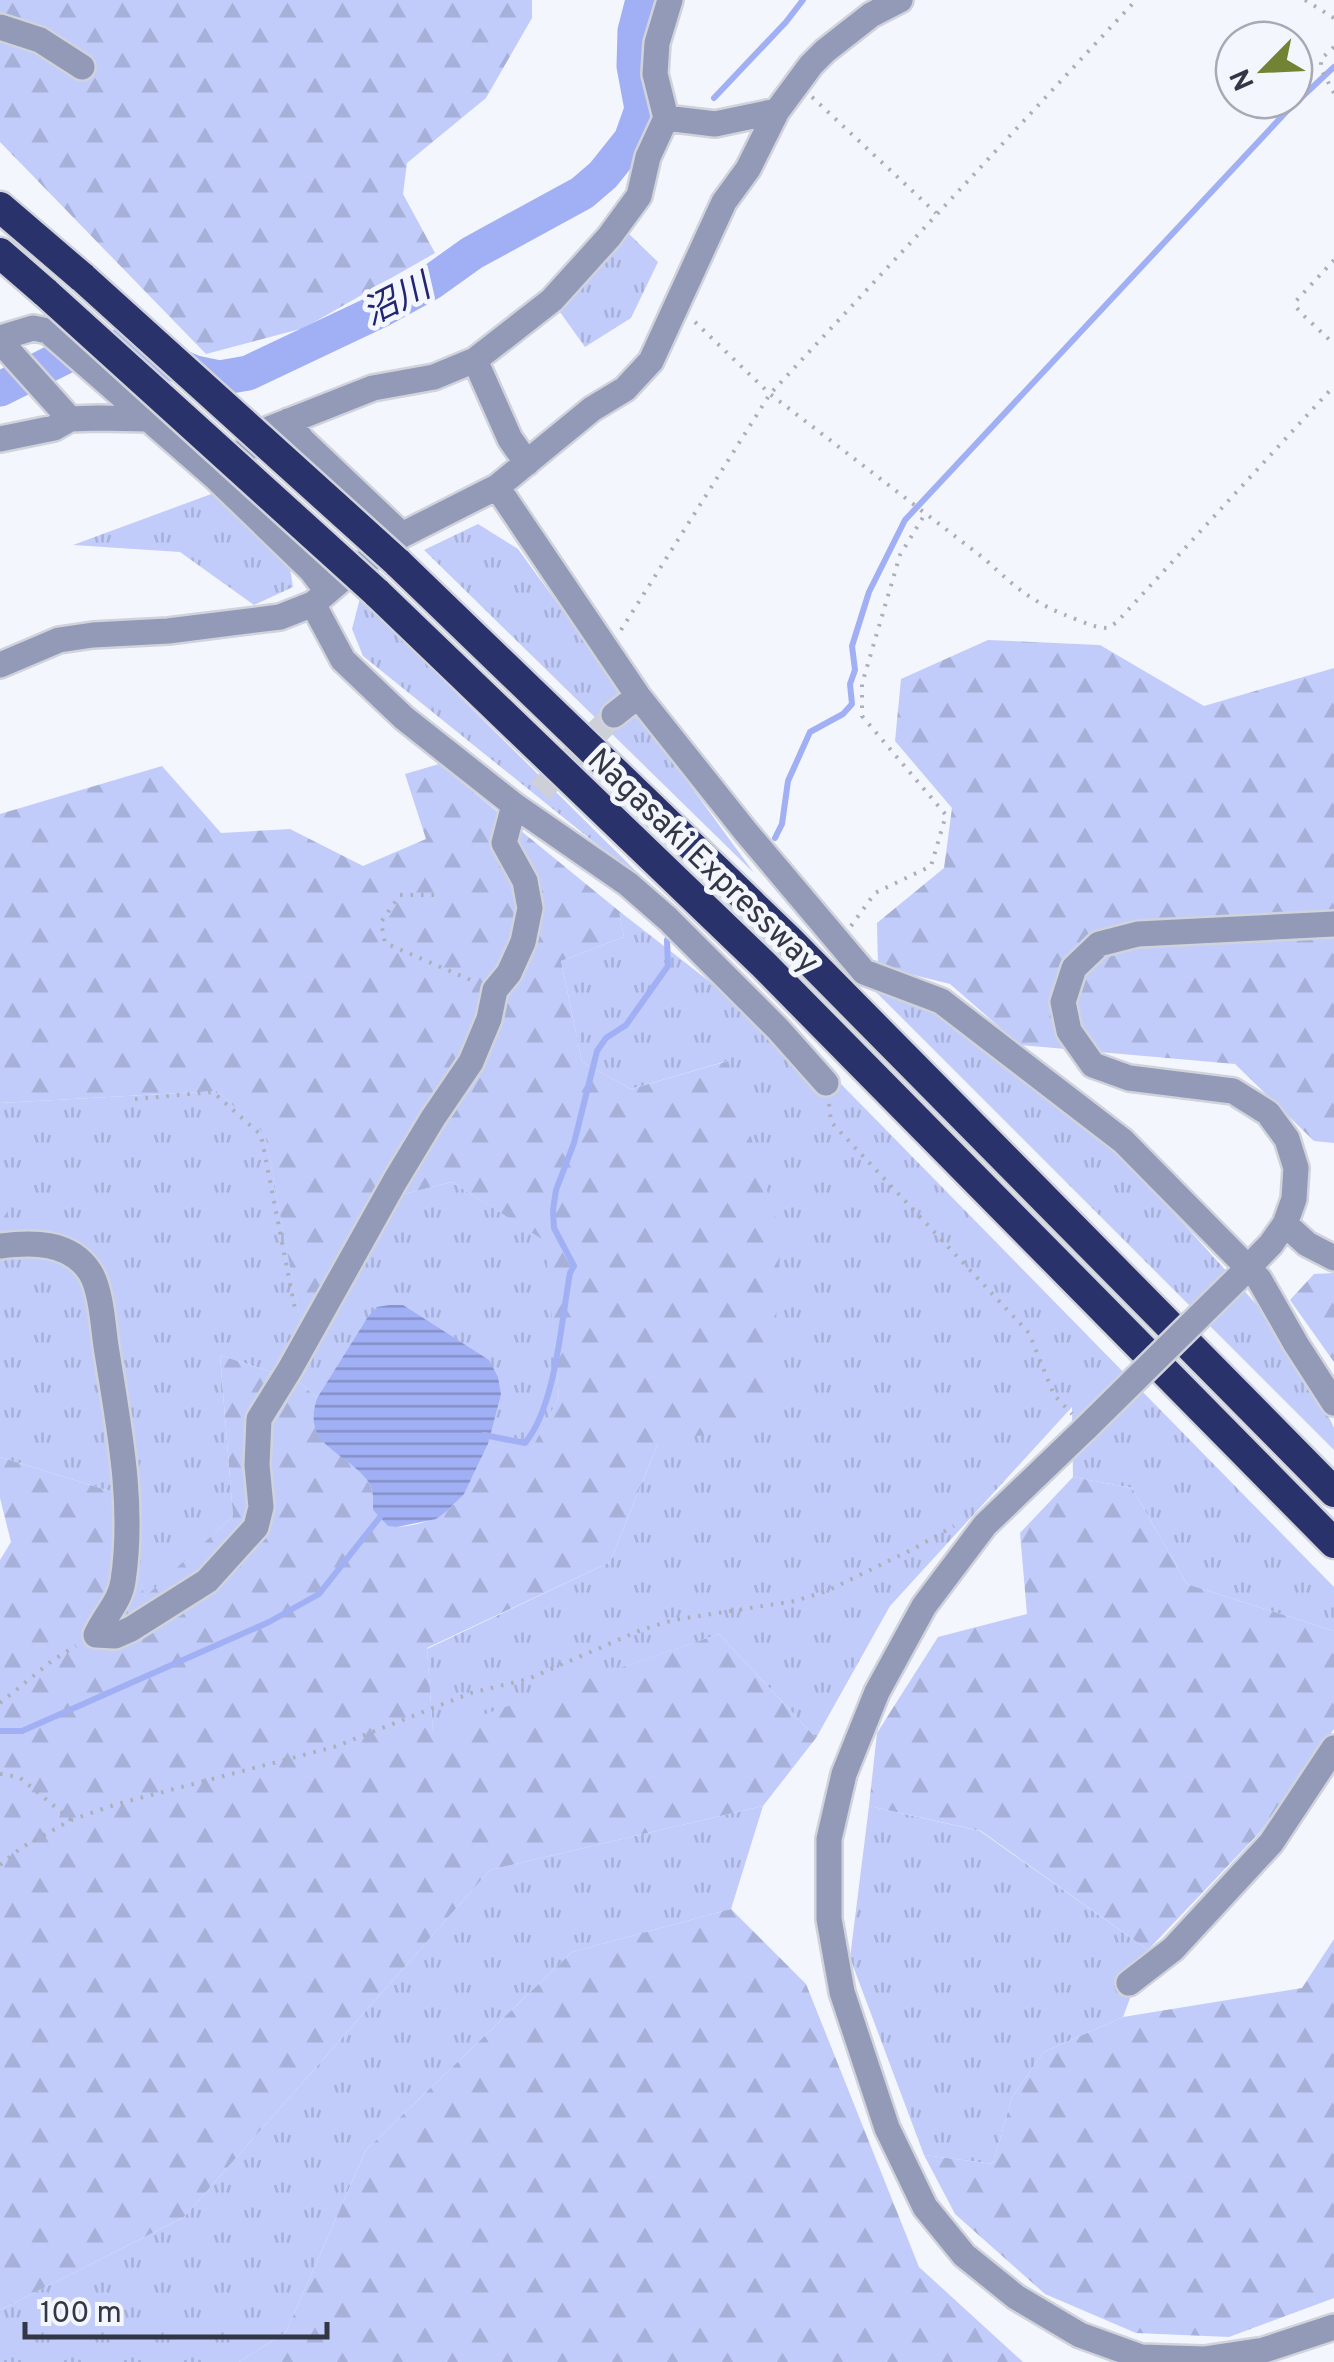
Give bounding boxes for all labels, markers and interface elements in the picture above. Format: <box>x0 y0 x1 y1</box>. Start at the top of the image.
north arrow <box>1214 20 1314 120</box>
text: N <box>1223 62 1264 95</box>
water label: 沼川 <box>356 264 442 337</box>
street label: Nagasaki Expressway <box>578 741 826 983</box>
scale bar <box>25 2277 328 2339</box>
text: 100 m <box>40 2296 122 2333</box>

